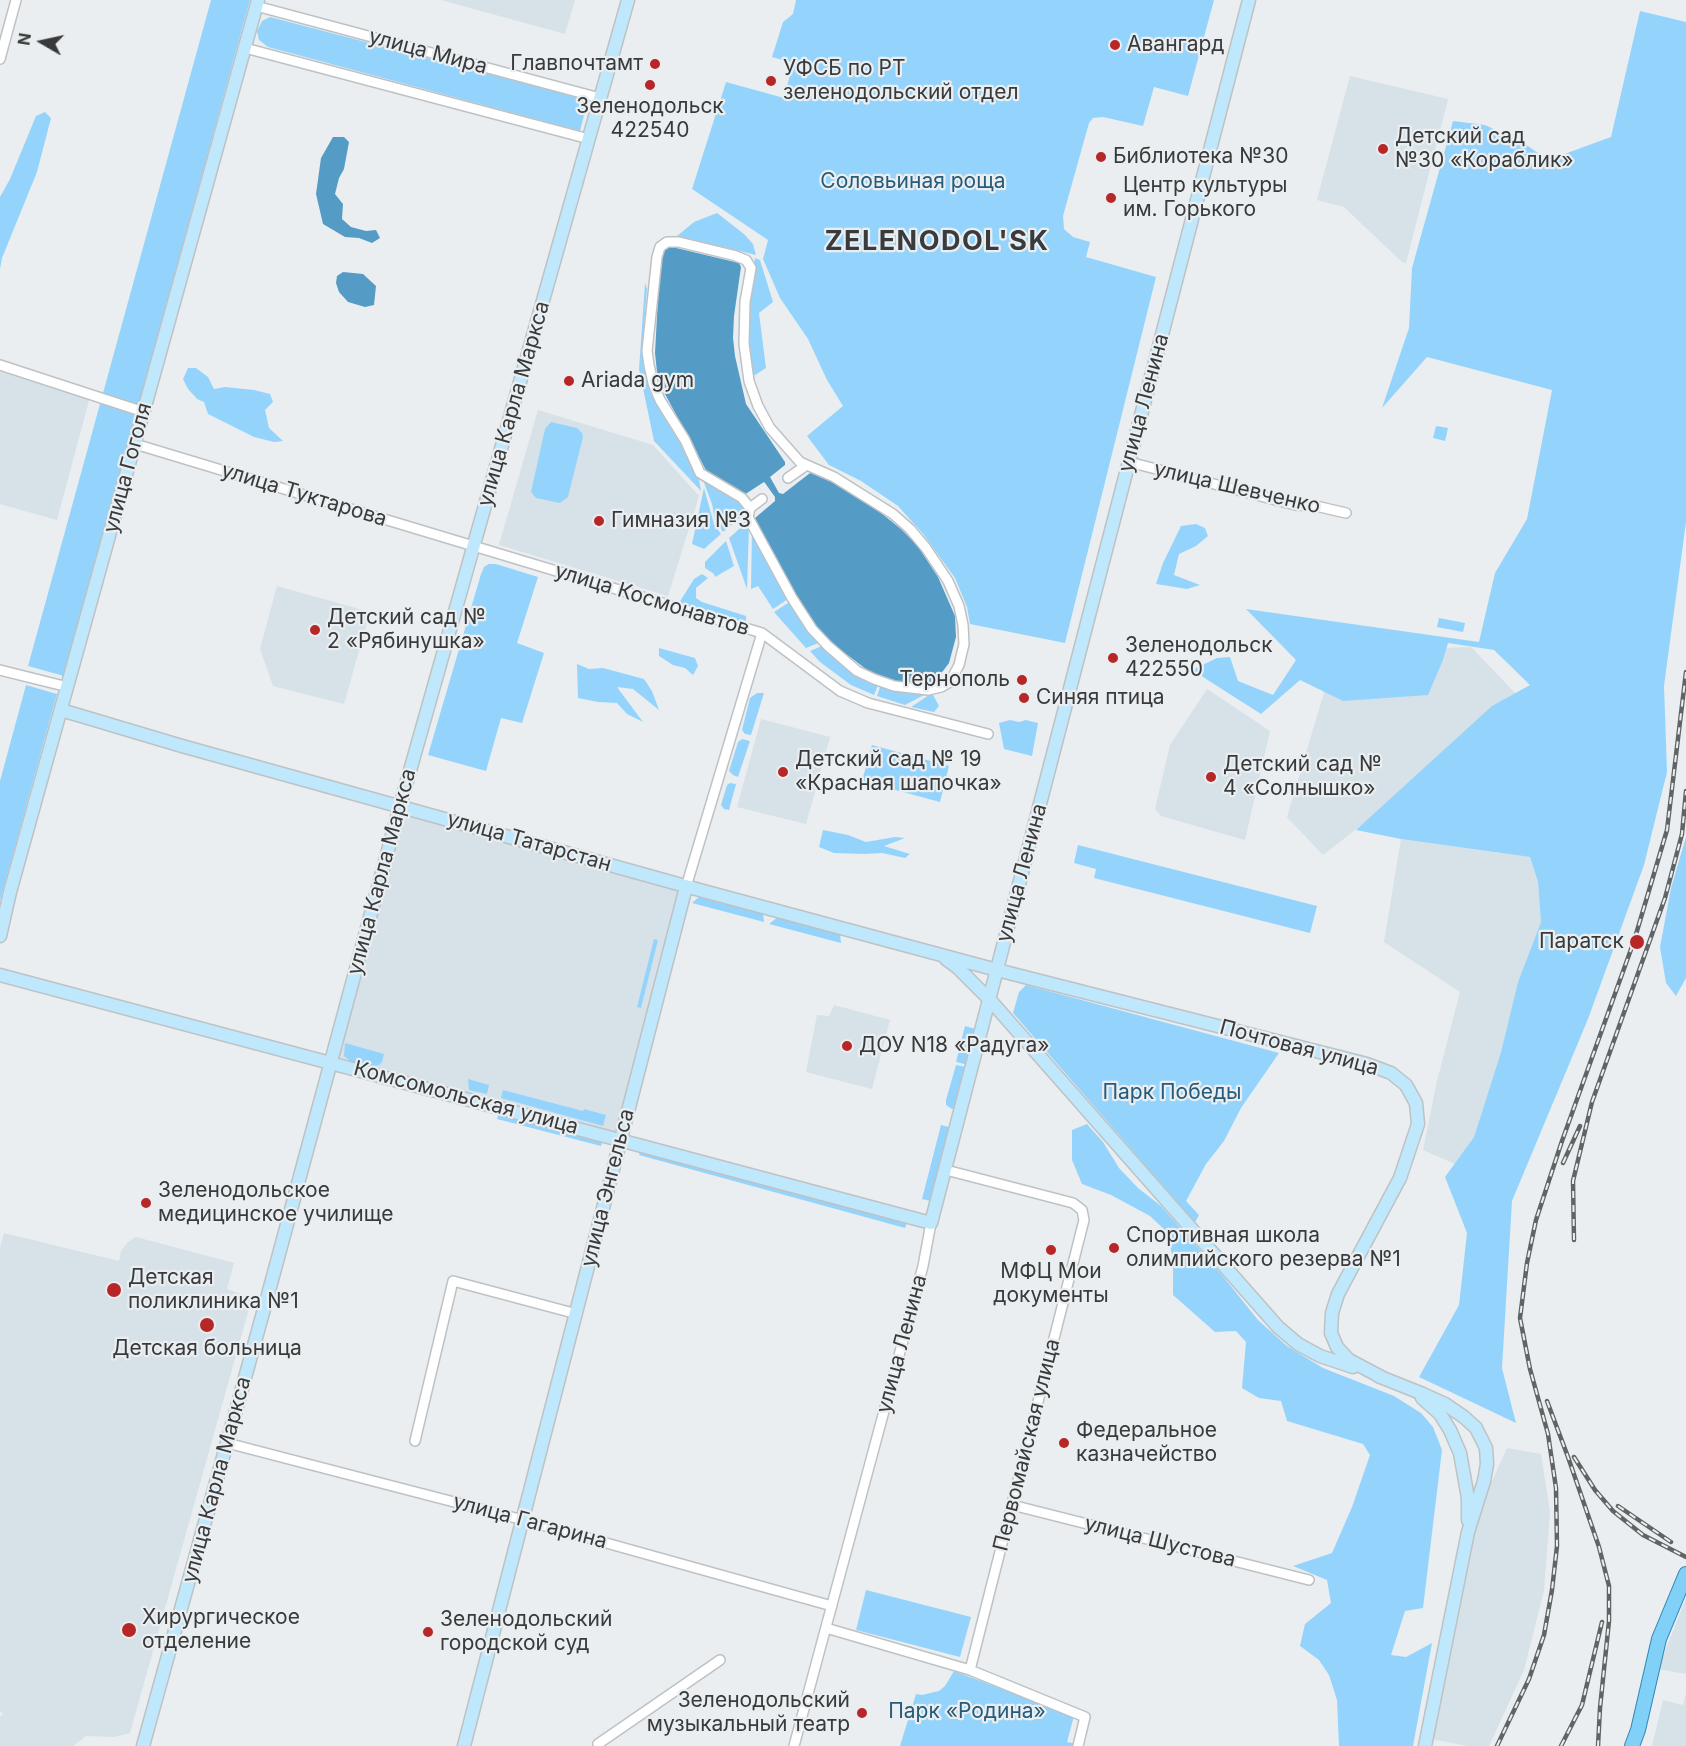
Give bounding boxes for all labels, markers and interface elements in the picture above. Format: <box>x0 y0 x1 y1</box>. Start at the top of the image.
north arrow <box>12 12 72 72</box>
street label: улица Мира <box>366 24 490 80</box>
text: N <box>13 32 35 47</box>
place label: Авангард <box>1127 32 1225 58</box>
marker: Авангард <box>1108 38 1122 52</box>
place label: Главпочтамт <box>510 51 643 77</box>
place label: УФСБ по РТ зеленодольский отдел <box>783 56 1019 106</box>
marker: Главпочтамт <box>648 57 662 71</box>
marker: УФСБ по РТ зеленодольский отдел <box>764 74 778 88</box>
marker: Зеленодольск 422540 <box>643 78 657 92</box>
place label: Зеленодольск 422540 <box>576 94 724 144</box>
place label: Детский сад №30 «Кораблик» <box>1395 124 1574 174</box>
marker: Детский сад №30 «Кораблик» <box>1376 142 1390 156</box>
place label: Библиотека №30 <box>1113 144 1288 170</box>
marker: Библиотека №30 <box>1094 150 1108 164</box>
park label: Соловьиная роща <box>820 169 1006 195</box>
place label: Центр культуры им. Горького <box>1123 173 1288 223</box>
marker: Центр культуры им. Горького <box>1104 191 1118 205</box>
district label: ZELENODOL'SK <box>825 226 1049 258</box>
street label: улица Карла Маркса <box>473 298 555 510</box>
street label: улица Ленина <box>1113 331 1175 475</box>
place label: Ariada gym <box>581 368 694 394</box>
marker: Ariada gym <box>562 374 576 388</box>
street label: улица Гоголя <box>99 400 157 536</box>
street label: улица Шевченко <box>1151 457 1323 519</box>
street label: улица Туктарова <box>218 458 390 532</box>
place label: Гимназия №3 <box>611 508 751 534</box>
marker: Гимназия №3 <box>592 514 606 528</box>
street label: улица Космонавтов <box>552 558 752 642</box>
place label: Детский сад № 2 «Рябинушка» <box>327 605 486 655</box>
marker: Детский сад № 2 «Рябинушка» <box>308 623 322 637</box>
place label: Зеленодольск 422550 <box>1125 633 1273 683</box>
marker: Зеленодольск 422550 <box>1106 651 1120 665</box>
place label: Тернополь <box>899 667 1010 693</box>
marker: Тернополь <box>1015 673 1029 687</box>
place label: Синяя птица <box>1036 685 1165 711</box>
marker: Синяя птица <box>1017 691 1031 705</box>
place label: Детский сад № 19 «Красная шапочка» <box>795 747 1002 797</box>
place label: Детский сад № 4 «Солнышко» <box>1223 752 1382 802</box>
marker: Детский сад № 19 «Красная шапочка» <box>776 765 790 779</box>
street label: улица Карла Маркса <box>342 766 422 978</box>
marker: Детский сад № 4 «Солнышко» <box>1204 770 1218 784</box>
street label: улица Ленина <box>991 801 1053 945</box>
street label: улица Татарстан <box>444 806 614 878</box>
place label: Паратск <box>1539 929 1624 955</box>
marker: Паратск <box>1628 933 1646 951</box>
street label: Почтовая улица <box>1217 1015 1381 1081</box>
place label: ДОУ N18 «Радуга» <box>859 1033 1050 1059</box>
marker: ДОУ N18 «Радуга» <box>840 1039 854 1053</box>
street label: Комсомольская улица <box>351 1056 581 1140</box>
park label: Парк Победы <box>1102 1080 1242 1106</box>
street label: улица Энгельса <box>576 1106 640 1270</box>
place label: Зеленодольское медицинское училище <box>158 1178 393 1228</box>
marker: Зеленодольское медицинское училище <box>139 1196 153 1210</box>
place label: Спортивная школа олимпийского резерва №1 <box>1126 1223 1401 1273</box>
marker: Спортивная школа олимпийского резерва №1 <box>1107 1241 1121 1255</box>
marker: МФЦ Мои документы <box>1044 1243 1058 1257</box>
place label: МФЦ Мои документы <box>993 1259 1109 1309</box>
place label: Детская поликлиника №1 <box>128 1265 299 1315</box>
street label: улица Ленина <box>871 1272 933 1416</box>
marker: Детская поликлиника №1 <box>105 1281 123 1299</box>
marker: Детская больница <box>198 1316 216 1334</box>
place label: Детская больница <box>112 1336 302 1362</box>
street label: Первомайская улица <box>988 1336 1066 1554</box>
street label: улица Карла Маркса <box>177 1374 257 1586</box>
place label: Федеральное казначейство <box>1076 1418 1217 1468</box>
marker: Федеральное казначейство <box>1057 1436 1071 1450</box>
street label: улица Гагарина <box>450 1489 610 1555</box>
street label: улица Шустова <box>1082 1511 1238 1573</box>
place label: Хирургическое отделение <box>142 1605 300 1655</box>
place label: Зеленодольский городской суд <box>440 1607 612 1657</box>
marker: Хирургическое отделение <box>120 1621 138 1639</box>
marker: Зеленодольский городской суд <box>421 1625 435 1639</box>
place label: Зеленодольский музыкальный театр <box>647 1688 850 1738</box>
park label: Парк «Родина» <box>888 1699 1046 1725</box>
marker: Зеленодольский музыкальный театр <box>855 1706 869 1720</box>

